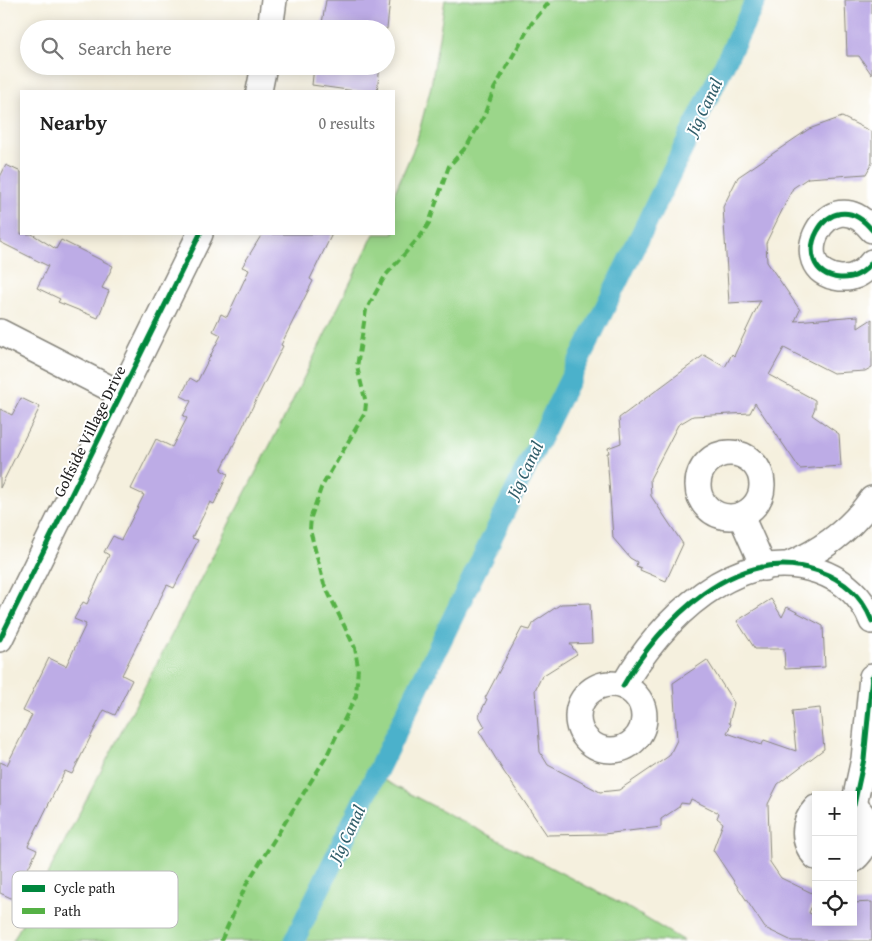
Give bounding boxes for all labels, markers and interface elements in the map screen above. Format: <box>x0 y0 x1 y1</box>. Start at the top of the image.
search box <box>20 20 395 75</box>
icon: search <box>38 34 66 62</box>
text: Search here <box>78 34 172 62</box>
water label: Jig Canal <box>677 73 729 143</box>
text: Nearby <box>40 107 107 138</box>
text: 0 results <box>318 111 375 135</box>
street label: Golfside Village Drive <box>47 361 131 501</box>
water label: Jig Canal <box>498 436 550 506</box>
map controls <box>812 791 857 926</box>
button: + <box>812 791 857 836</box>
water label: Jig Canal <box>320 800 372 870</box>
button: − <box>812 836 857 881</box>
legend <box>12 871 178 928</box>
text: Cycle path <box>54 878 115 898</box>
button: locate <box>812 881 857 926</box>
text: Path <box>54 901 81 921</box>

